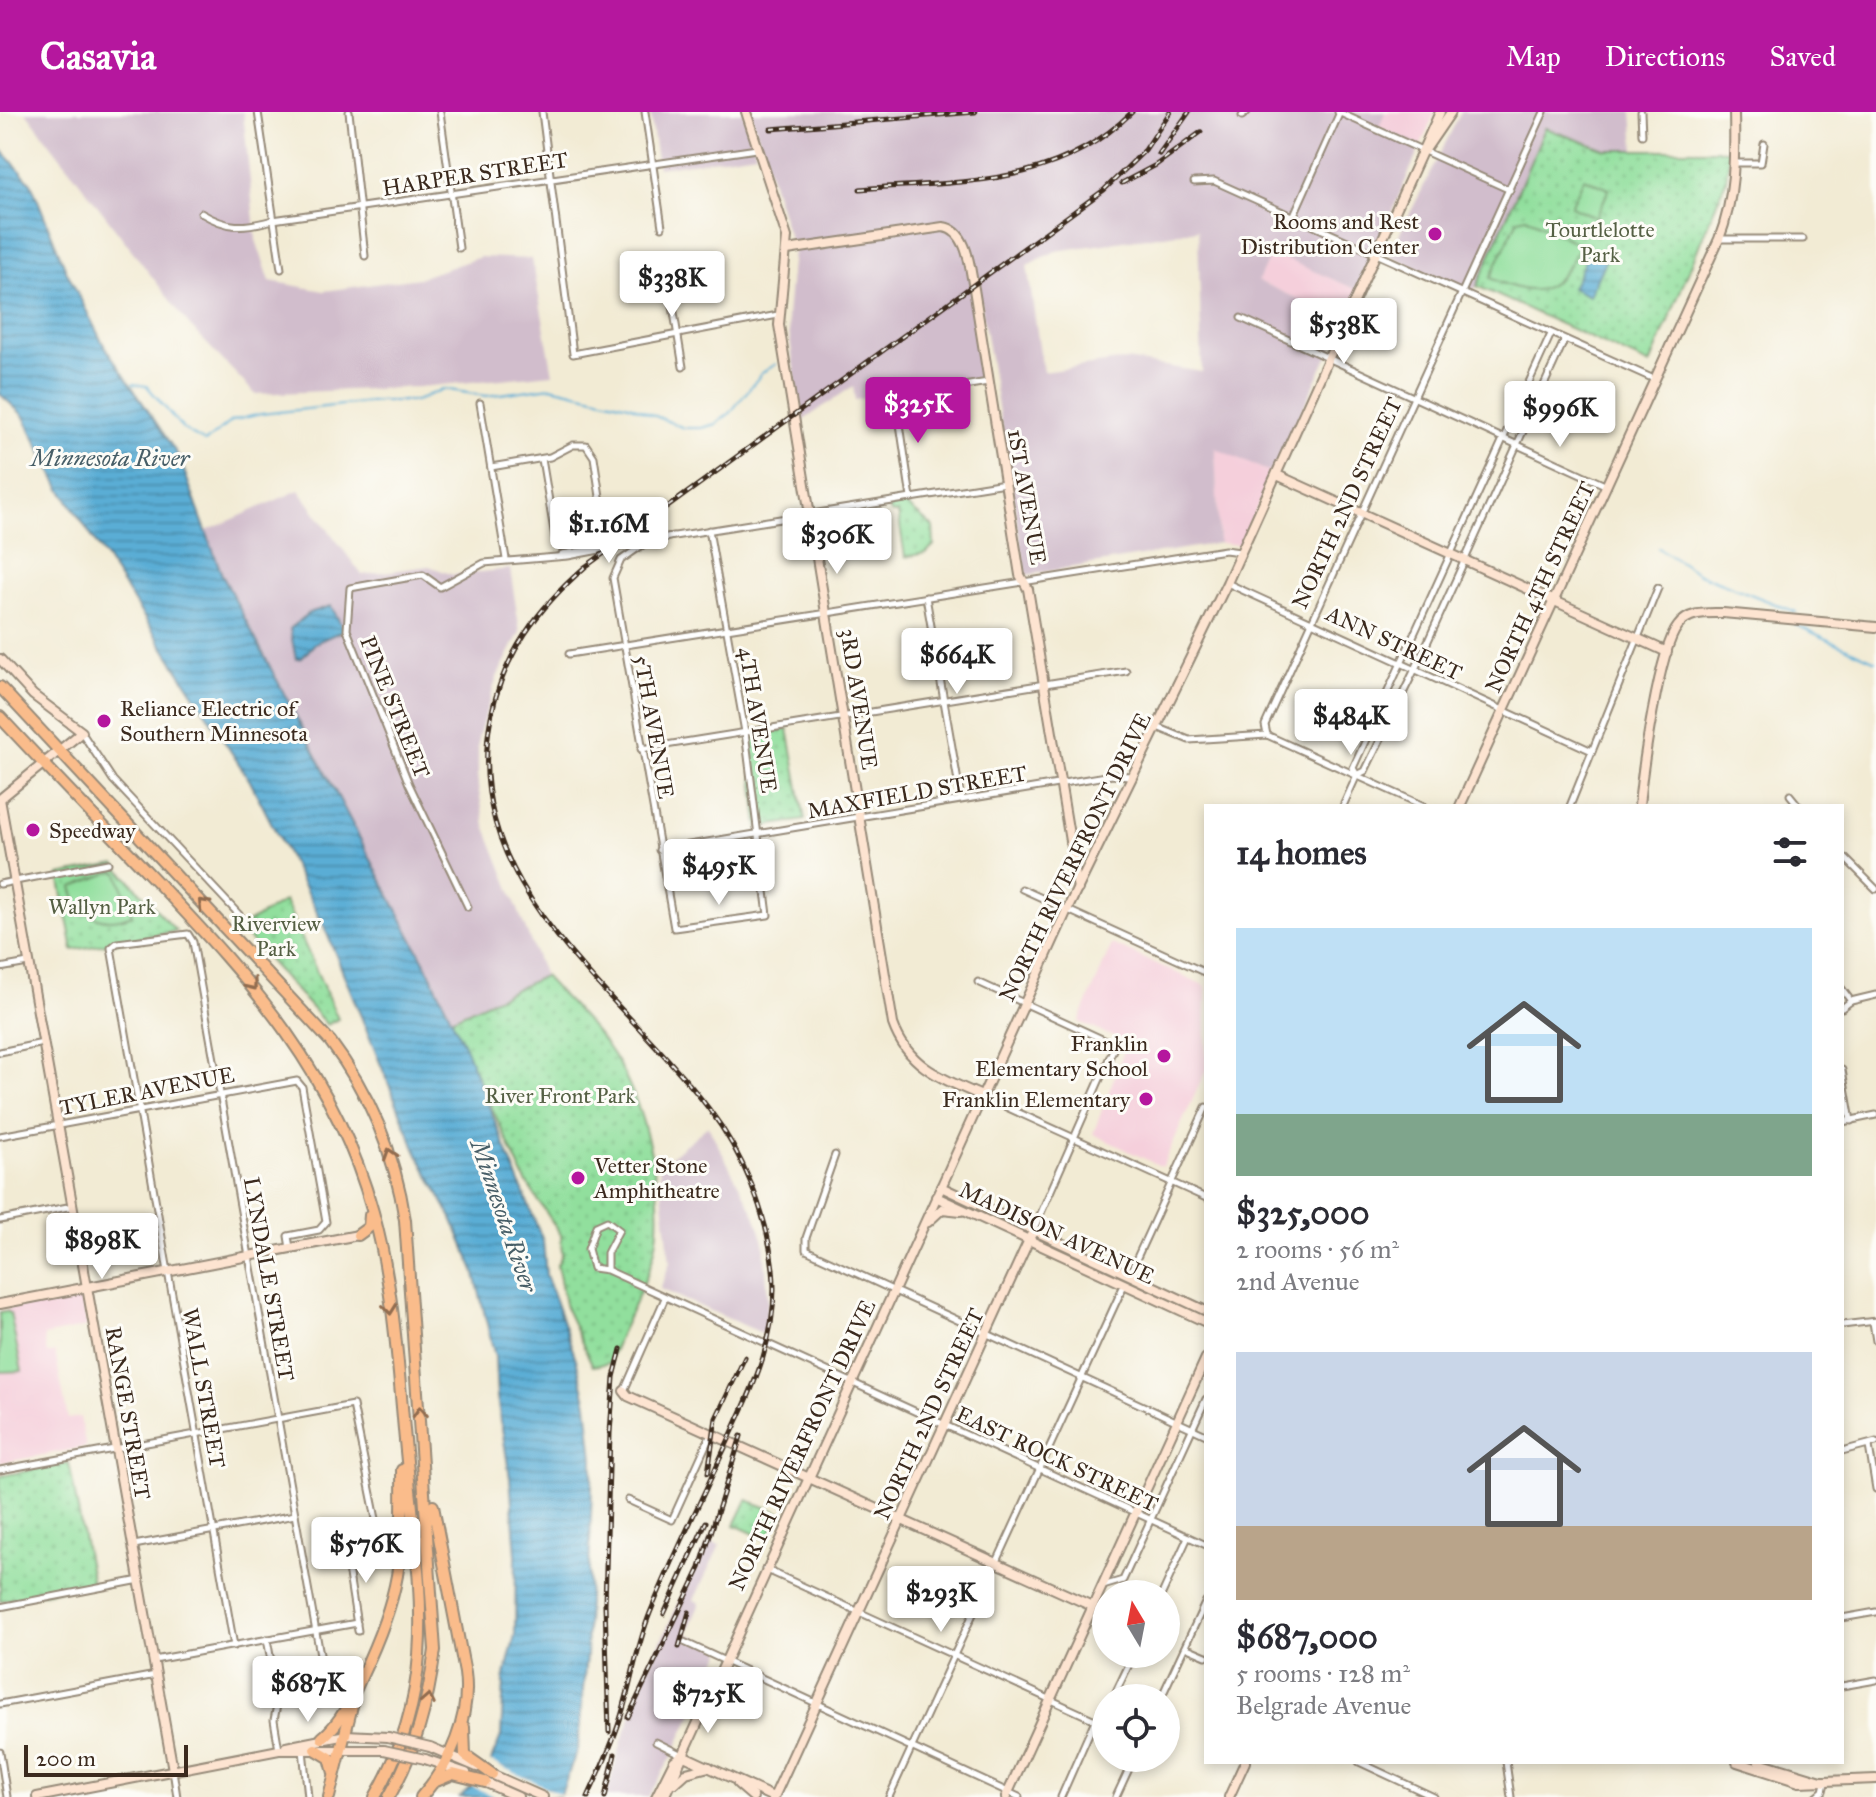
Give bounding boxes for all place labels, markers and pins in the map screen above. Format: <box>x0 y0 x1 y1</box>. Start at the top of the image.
place label: Rooms and Rest Distribution Center <box>1240 208 1420 260</box>
marker: Rooms and Rest Distribution Center <box>1426 225 1444 243</box>
pin: $338K <box>616 251 728 319</box>
pin: $538K <box>1288 298 1400 366</box>
pin: $325K <box>862 377 974 445</box>
pin: $996K <box>1504 381 1616 449</box>
pin: $1.16M <box>544 497 674 565</box>
pin: $306K <box>781 508 893 576</box>
pin: $664K <box>901 628 1013 696</box>
pin: $484K <box>1295 689 1407 757</box>
place label: Reliance Electric of Southern Minnesota <box>120 695 308 747</box>
marker: Reliance Electric of Southern Minnesota <box>95 712 113 730</box>
place label: Speedway <box>49 817 136 844</box>
marker: Speedway <box>24 821 42 839</box>
pin: $495K <box>663 839 775 907</box>
place label: Franklin Elementary School <box>975 1030 1148 1082</box>
marker: Franklin Elementary School <box>1155 1047 1173 1065</box>
place label: Franklin Elementary <box>942 1086 1131 1113</box>
marker: Franklin Elementary <box>1137 1090 1155 1108</box>
place label: Vetter Stone Amphitheatre <box>593 1152 720 1204</box>
marker: Vetter Stone Amphitheatre <box>569 1169 587 1187</box>
pin: $898K <box>46 1213 158 1281</box>
pin: $576K <box>310 1517 422 1585</box>
pin: $293K <box>885 1566 997 1634</box>
pin: $687K <box>252 1656 364 1724</box>
pin: $725K <box>652 1667 764 1735</box>

